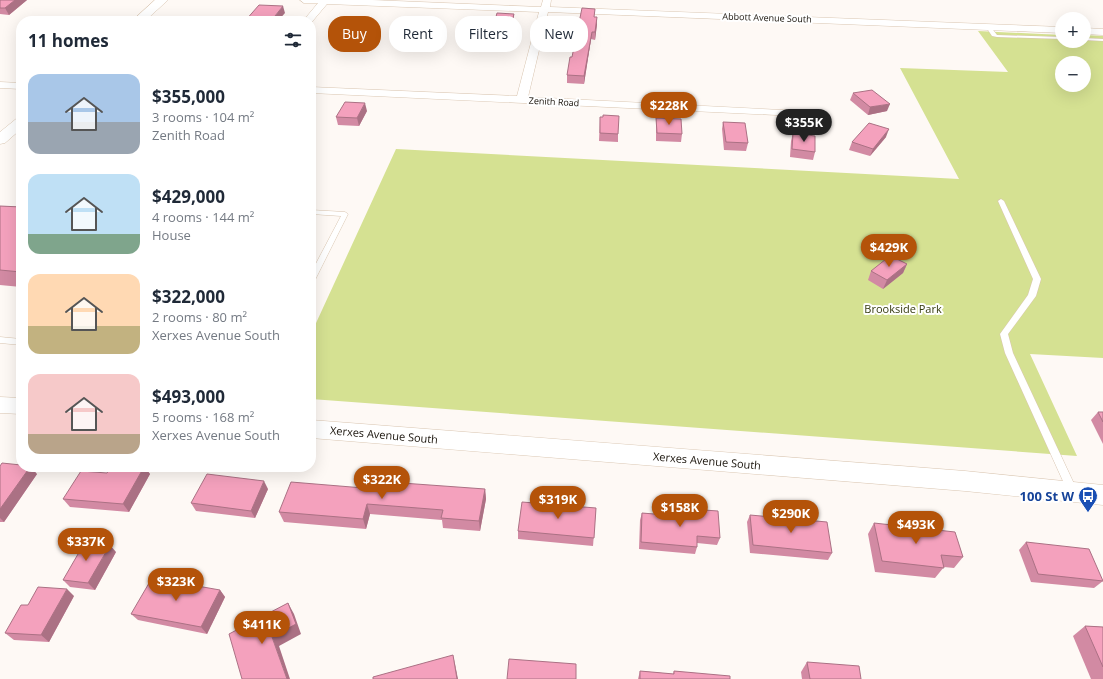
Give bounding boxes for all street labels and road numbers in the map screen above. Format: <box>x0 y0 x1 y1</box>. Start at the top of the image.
street label: Abbott Avenue South <box>722 9 812 26</box>
street label: Zenith Road <box>528 94 580 109</box>
street label: Xerxes Avenue South <box>329 422 439 447</box>
street label: Xerxes Avenue South <box>652 448 762 473</box>

